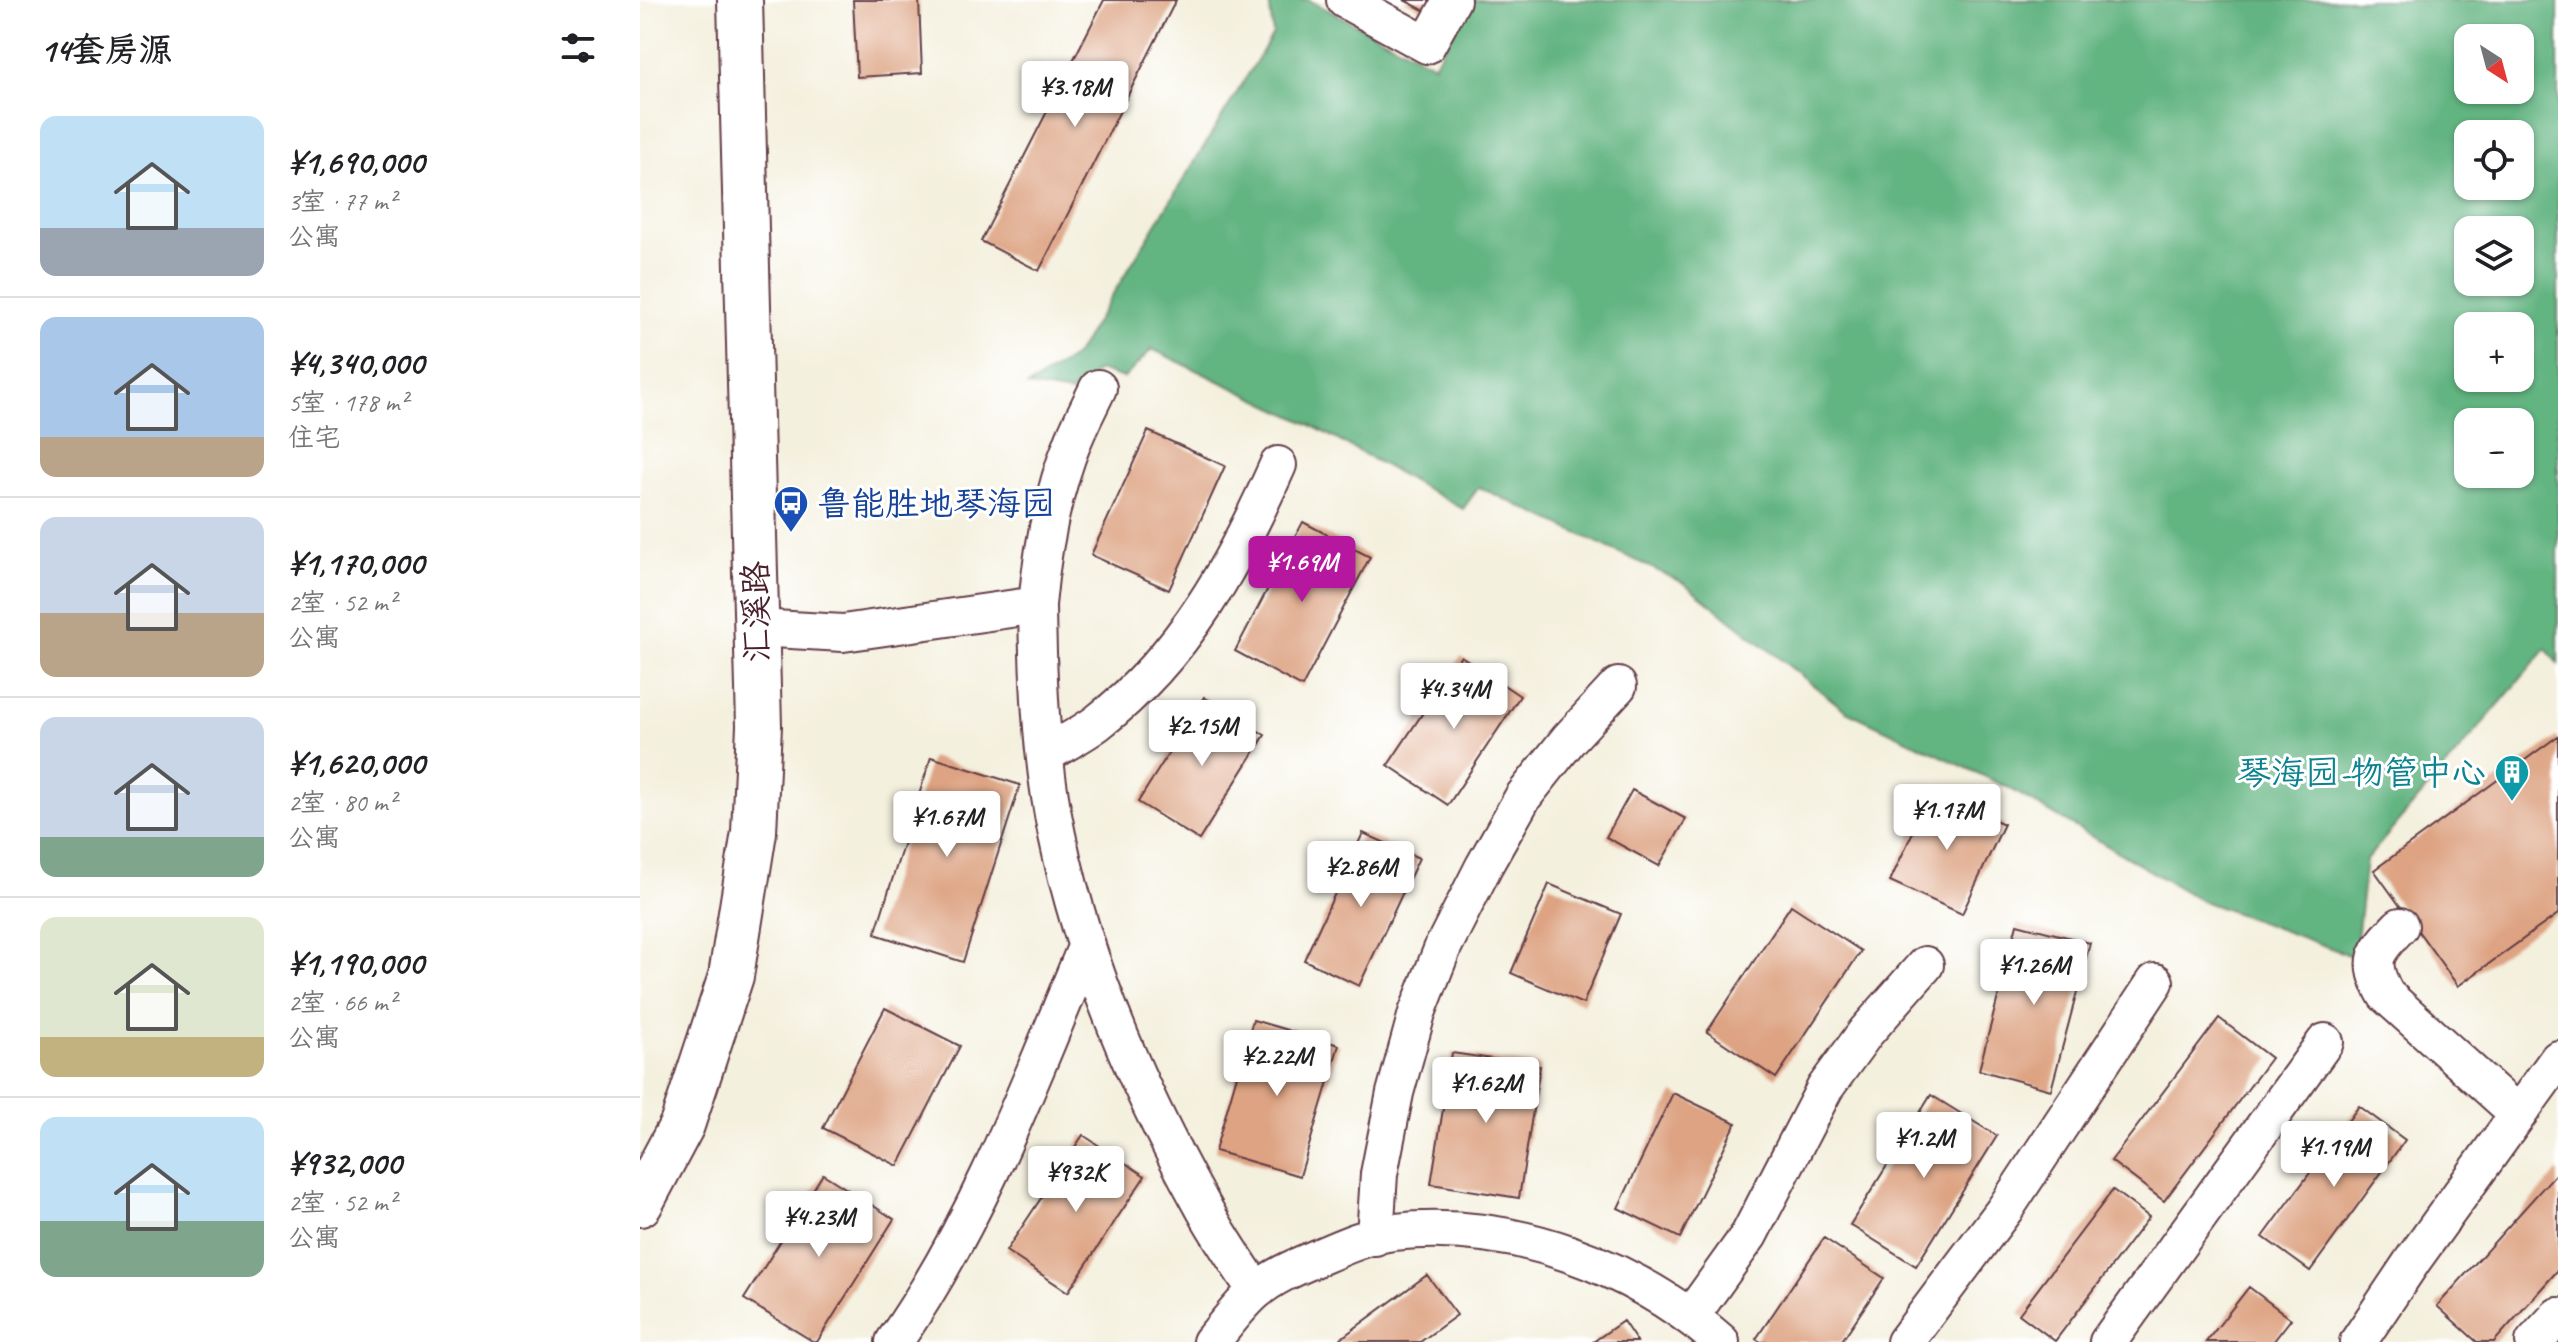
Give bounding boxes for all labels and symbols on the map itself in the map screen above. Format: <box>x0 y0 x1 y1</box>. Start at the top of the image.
north arrow <box>2454 24 2534 104</box>
pin: ¥3.18M <box>1010 61 1140 129</box>
place label: 鲁能胜地琴海园 <box>817 482 1055 525</box>
bus stop icon: 鲁能胜地琴海园 <box>772 484 810 534</box>
pin: ¥1.69M <box>1237 536 1367 604</box>
street label: 汇溪路 <box>734 561 778 663</box>
pin: ¥4.34M <box>1389 663 1519 731</box>
pin: ¥2.15M <box>1137 700 1267 768</box>
place label: 琴海园-物管中心 <box>2237 751 2486 794</box>
building icon: 琴海园-物管中心 <box>2493 753 2531 803</box>
pin: ¥1.17M <box>1882 784 2012 852</box>
pin: ¥1.67M <box>882 791 1012 859</box>
pin: ¥2.86M <box>1296 841 1426 909</box>
pin: ¥1.26M <box>1969 939 2099 1007</box>
pin: ¥2.22M <box>1212 1030 1342 1098</box>
pin: ¥1.62M <box>1421 1057 1551 1125</box>
pin: ¥1.2M <box>1868 1112 1980 1180</box>
pin: ¥1.19M <box>2269 1121 2399 1189</box>
pin: ¥932K <box>1020 1146 1132 1214</box>
pin: ¥4.23M <box>754 1191 884 1259</box>

